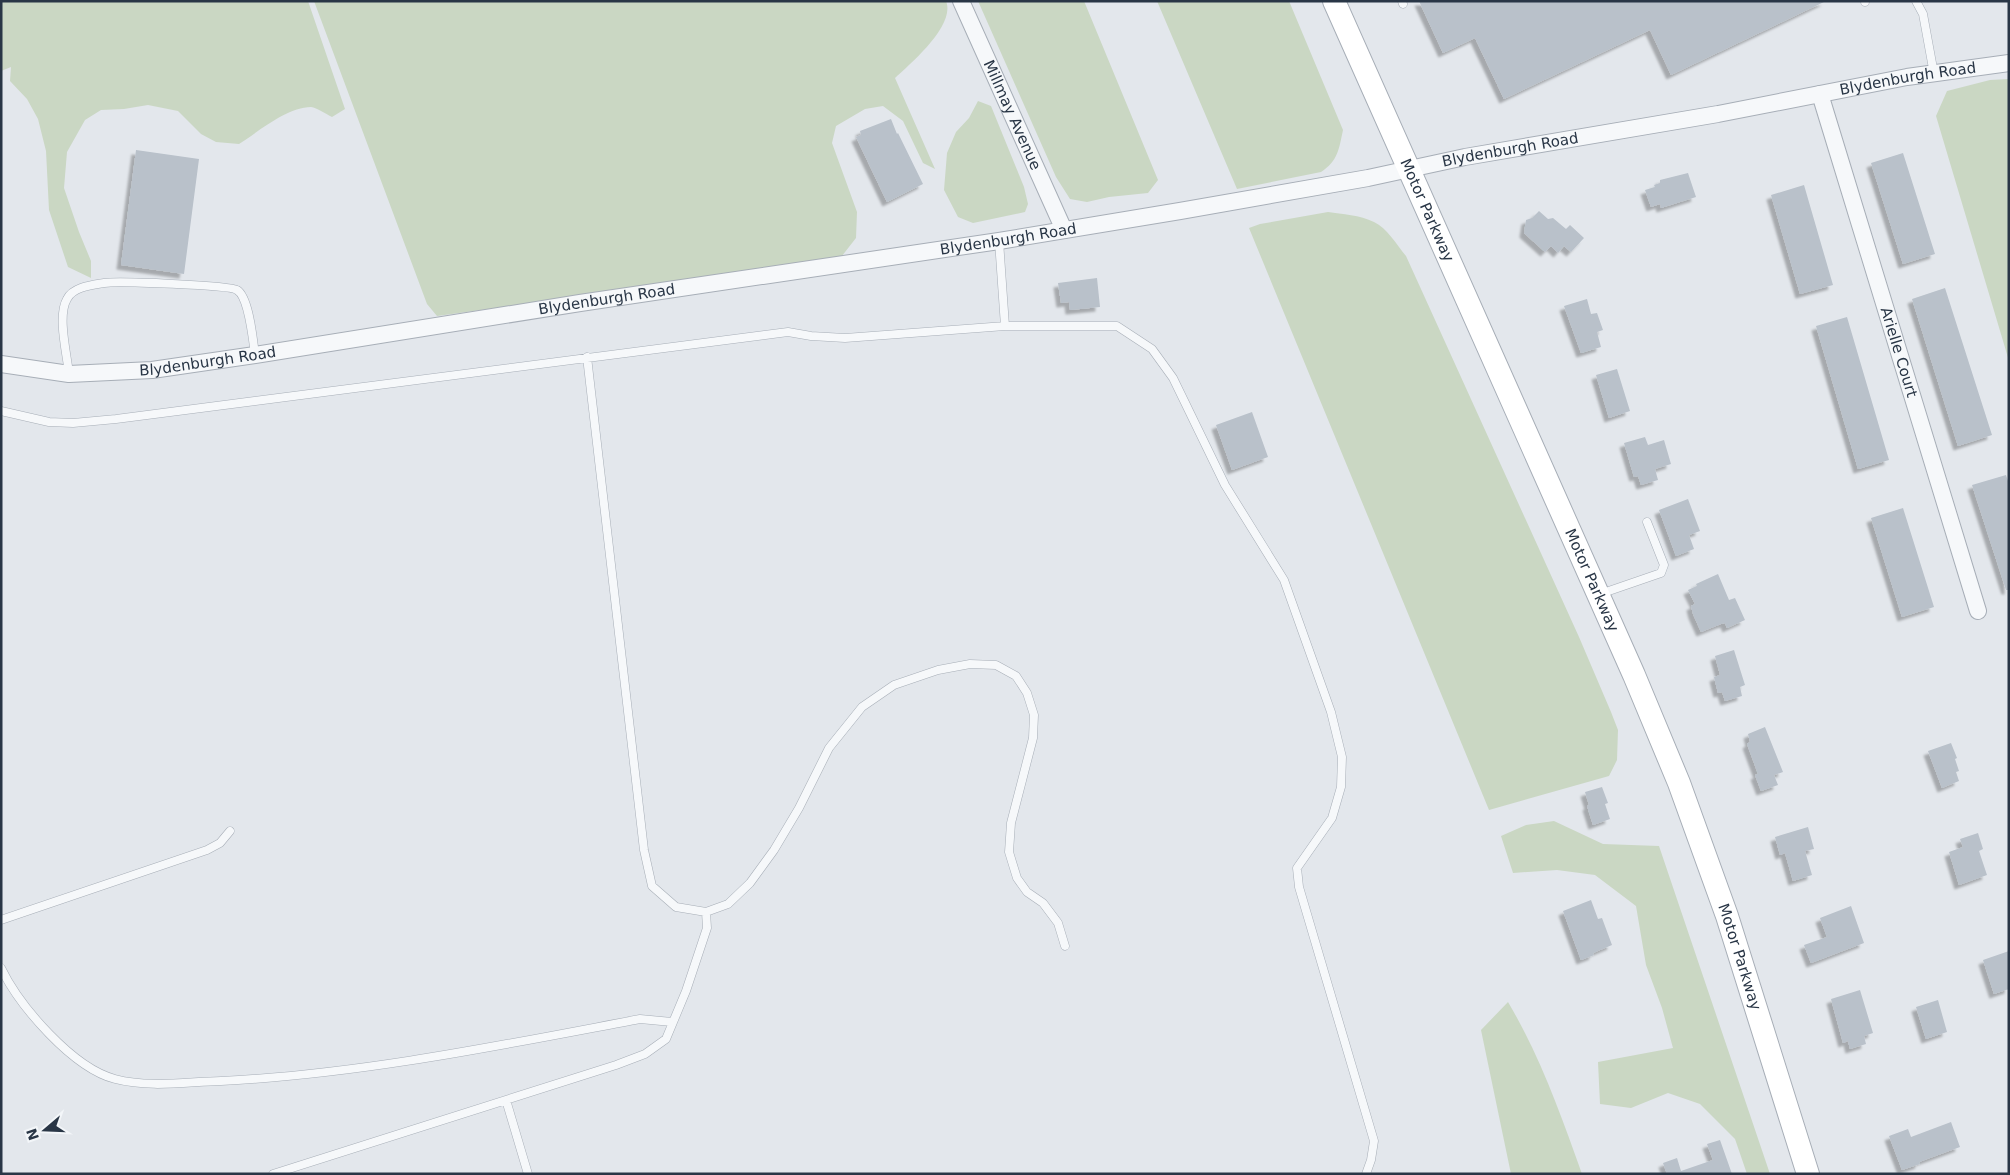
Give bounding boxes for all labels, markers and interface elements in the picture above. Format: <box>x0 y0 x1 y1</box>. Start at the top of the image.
street label: Millmay Avenue <box>980 57 1045 173</box>
street label: Blydenburgh Road <box>1838 59 1977 99</box>
street label: Blydenburgh Road <box>1440 129 1580 171</box>
street label: Motor Parkway <box>1396 156 1458 265</box>
street label: Blydenburgh Road <box>939 219 1078 259</box>
street label: Blydenburgh Road <box>537 280 676 319</box>
street label: Arielle Court <box>1877 305 1921 400</box>
street label: Blydenburgh Road <box>139 343 277 380</box>
street label: Motor Parkway <box>1561 526 1623 635</box>
street label: Motor Parkway <box>1714 901 1765 1013</box>
north arrow <box>20 1105 70 1155</box>
text: N <box>23 1126 42 1142</box>

